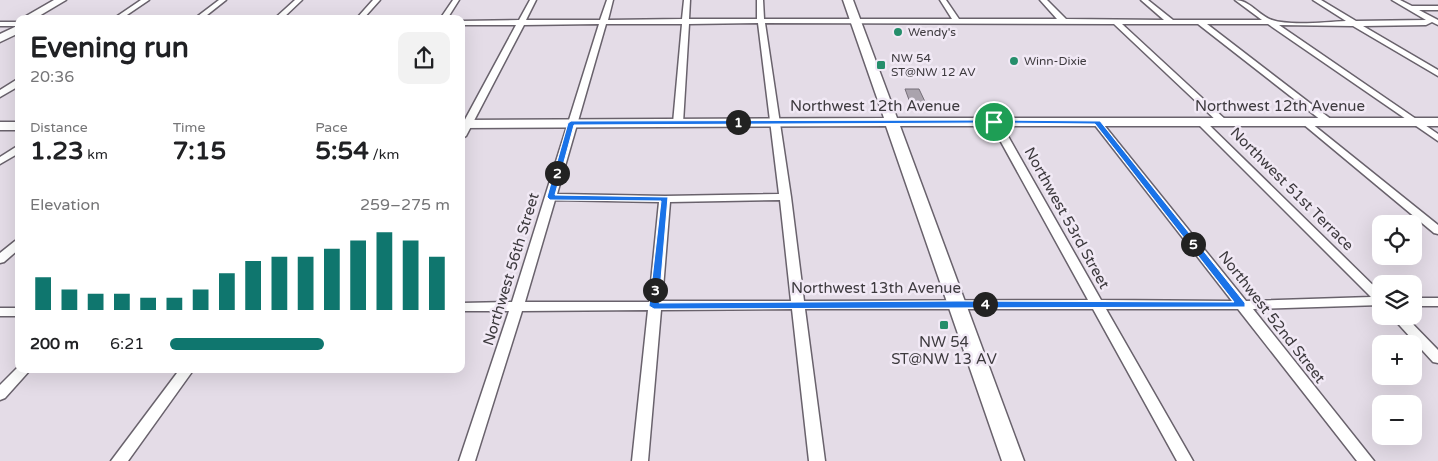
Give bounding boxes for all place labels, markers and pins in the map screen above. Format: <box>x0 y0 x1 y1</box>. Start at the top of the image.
place label: Wendy's <box>908 25 956 39</box>
marker: Wendy's <box>892 26 904 38</box>
place label: NW 54 ST@NW 12 AV <box>891 51 976 79</box>
place label: Winn-Dixie <box>1024 54 1087 68</box>
marker: Winn-Dixie <box>1008 55 1020 67</box>
marker: NW 54 ST@NW 12 AV <box>875 59 887 71</box>
pin <box>973 101 1015 143</box>
pin: 1 <box>726 110 750 134</box>
pin: 2 <box>544 160 570 186</box>
pin: 5 <box>1180 232 1206 256</box>
pin: 3 <box>642 278 668 302</box>
pin: 4 <box>972 292 998 316</box>
marker: NW 54 ST@NW 13 AV <box>938 319 950 331</box>
place label: NW 54 ST@NW 13 AV <box>891 333 997 368</box>

